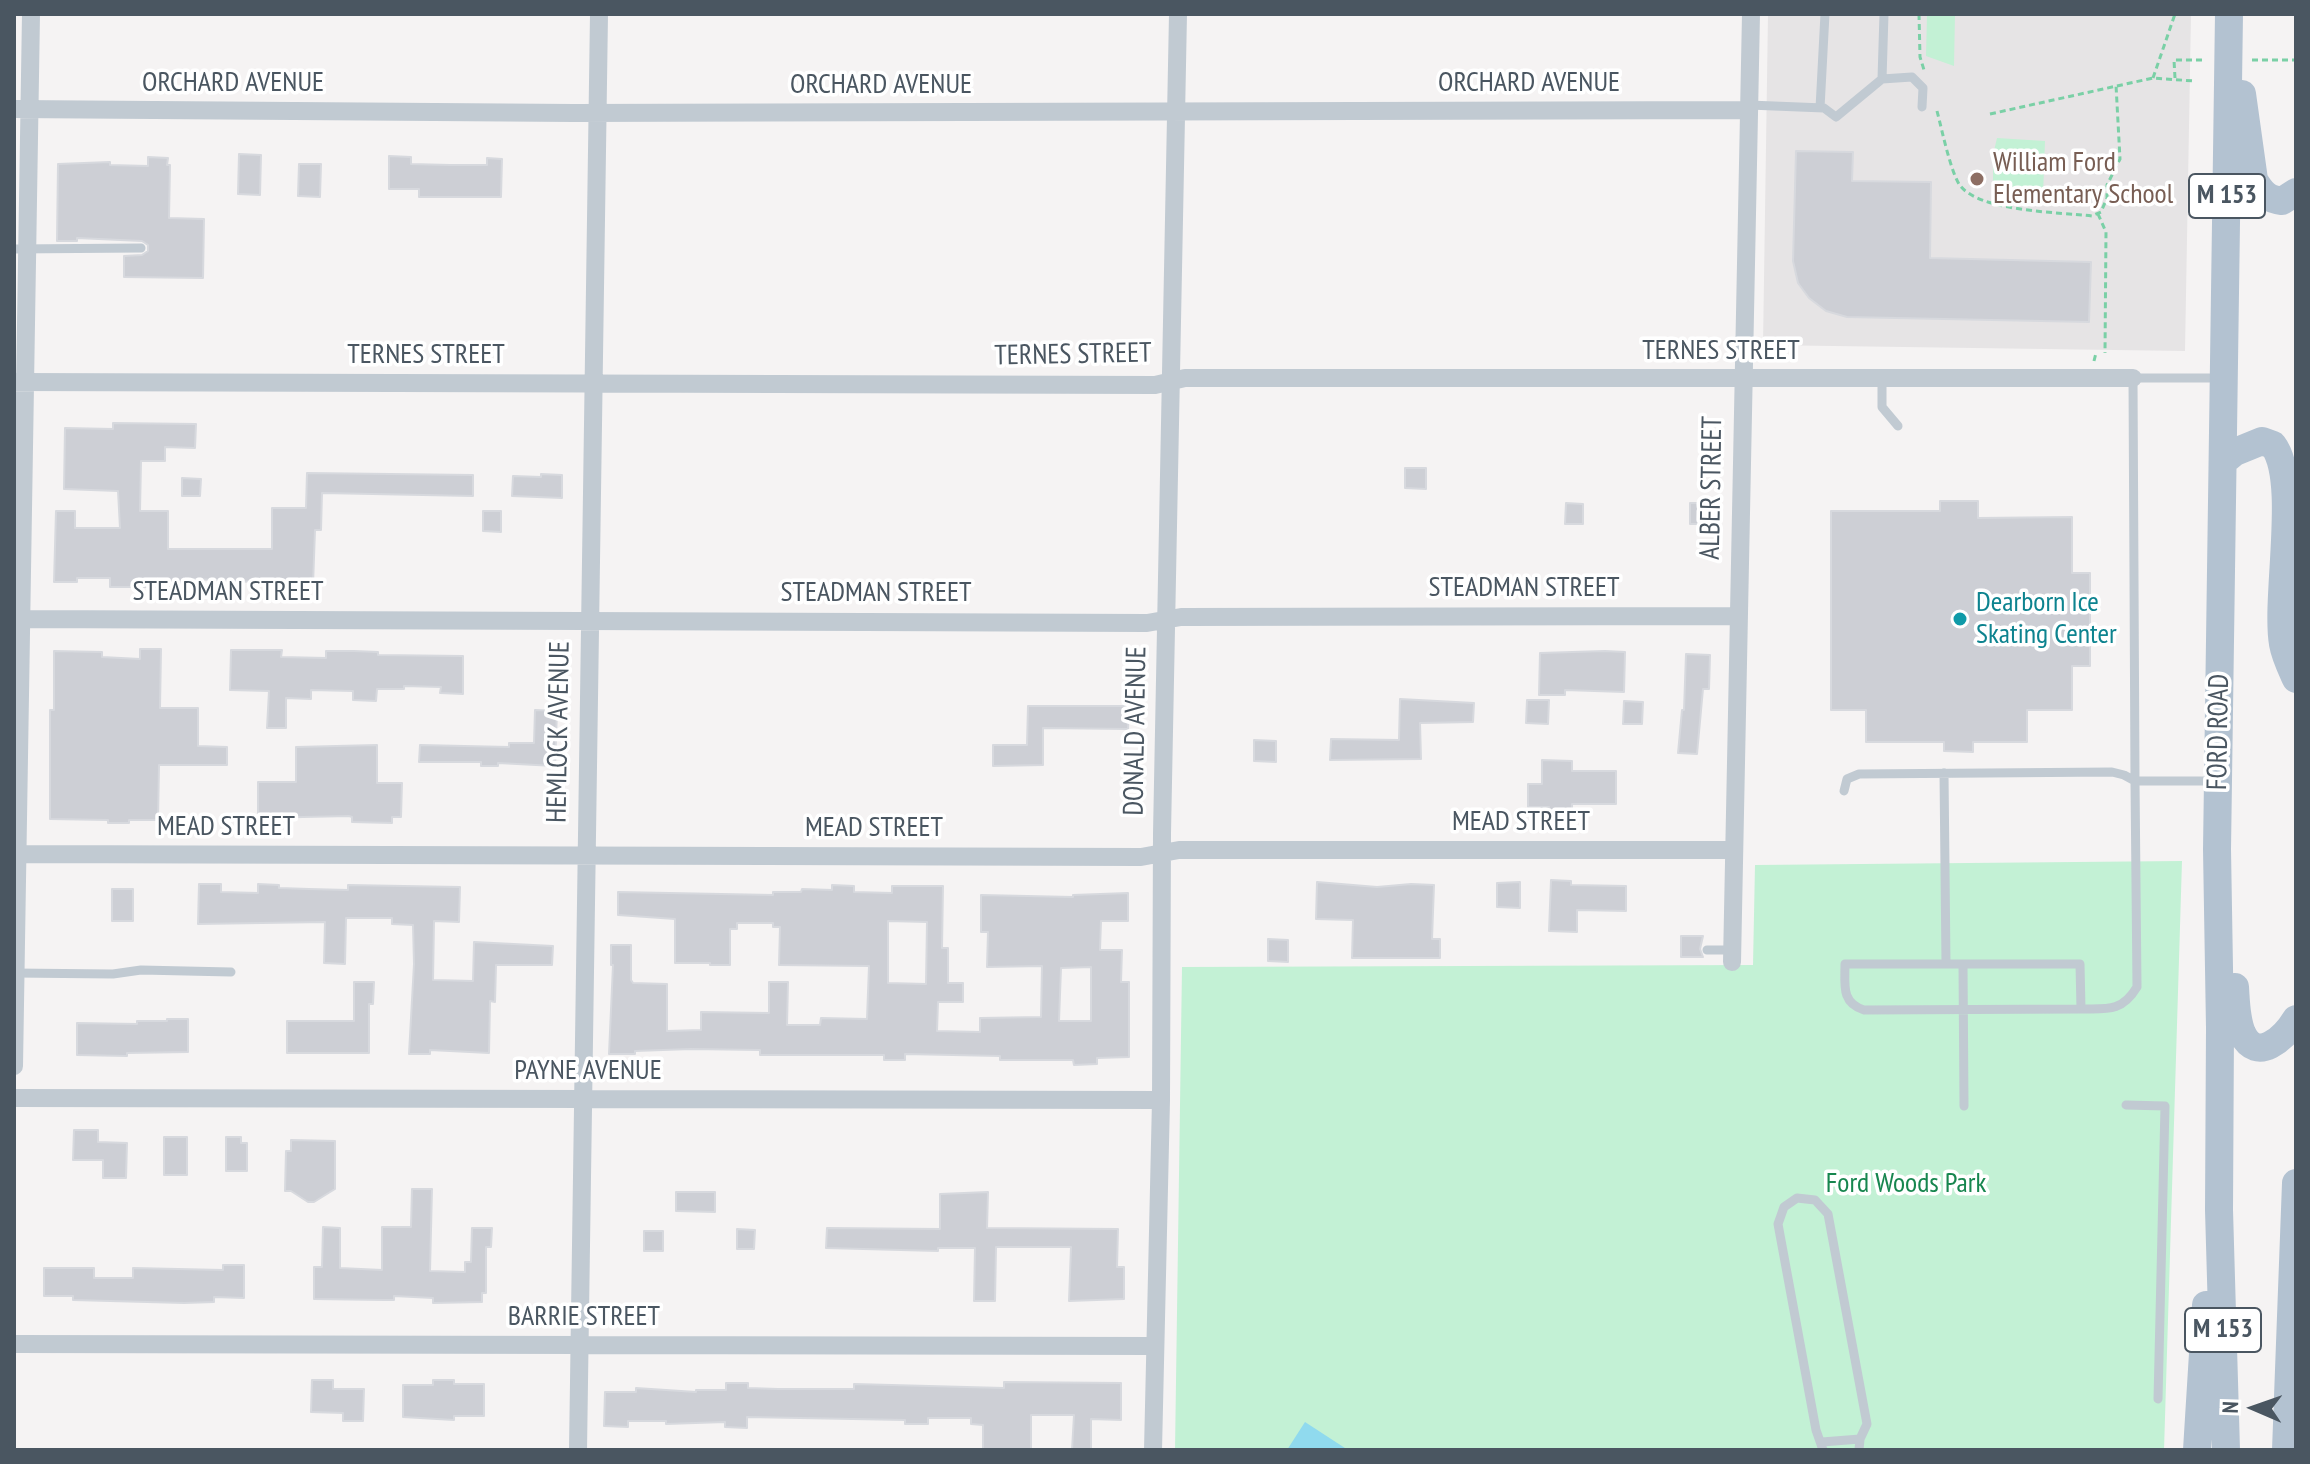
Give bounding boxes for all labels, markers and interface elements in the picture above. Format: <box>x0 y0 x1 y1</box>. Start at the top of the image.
street label: ORCHARD AVENUE <box>142 66 324 100</box>
street label: ORCHARD AVENUE <box>1438 66 1620 100</box>
street label: ORCHARD AVENUE <box>790 68 972 102</box>
place label: William Ford Elementary School <box>1993 146 2173 212</box>
marker: William Ford Elementary School <box>1968 170 1986 188</box>
road number: M 153 <box>2189 174 2265 218</box>
street label: TERNES STREET <box>1642 334 1800 368</box>
street label: TERNES STREET <box>994 337 1152 373</box>
street label: TERNES STREET <box>347 338 505 372</box>
street label: ALBER STREET <box>1694 416 1730 560</box>
street label: STEADMAN STREET <box>1428 571 1620 605</box>
street label: STEADMAN STREET <box>132 575 324 609</box>
street label: STEADMAN STREET <box>780 576 972 610</box>
place label: Dearborn Ice Skating Center <box>1976 586 2117 652</box>
marker: Dearborn Ice Skating Center <box>1951 610 1969 628</box>
street label: HEMLOCK AVENUE <box>541 641 577 823</box>
street label: DONALD AVENUE <box>1118 646 1154 816</box>
street label: FORD ROAD <box>2201 674 2237 790</box>
street label: MEAD STREET <box>1452 805 1590 839</box>
street label: MEAD STREET <box>157 810 295 844</box>
street label: MEAD STREET <box>805 811 943 845</box>
street label: PAYNE AVENUE <box>514 1054 662 1088</box>
park label: Ford Woods Park <box>1826 1167 1986 1201</box>
street label: BARRIE STREET <box>508 1300 660 1334</box>
road number: M 153 <box>2185 1308 2261 1352</box>
north arrow <box>2214 1368 2294 1448</box>
text: N <box>2216 1401 2244 1414</box>

